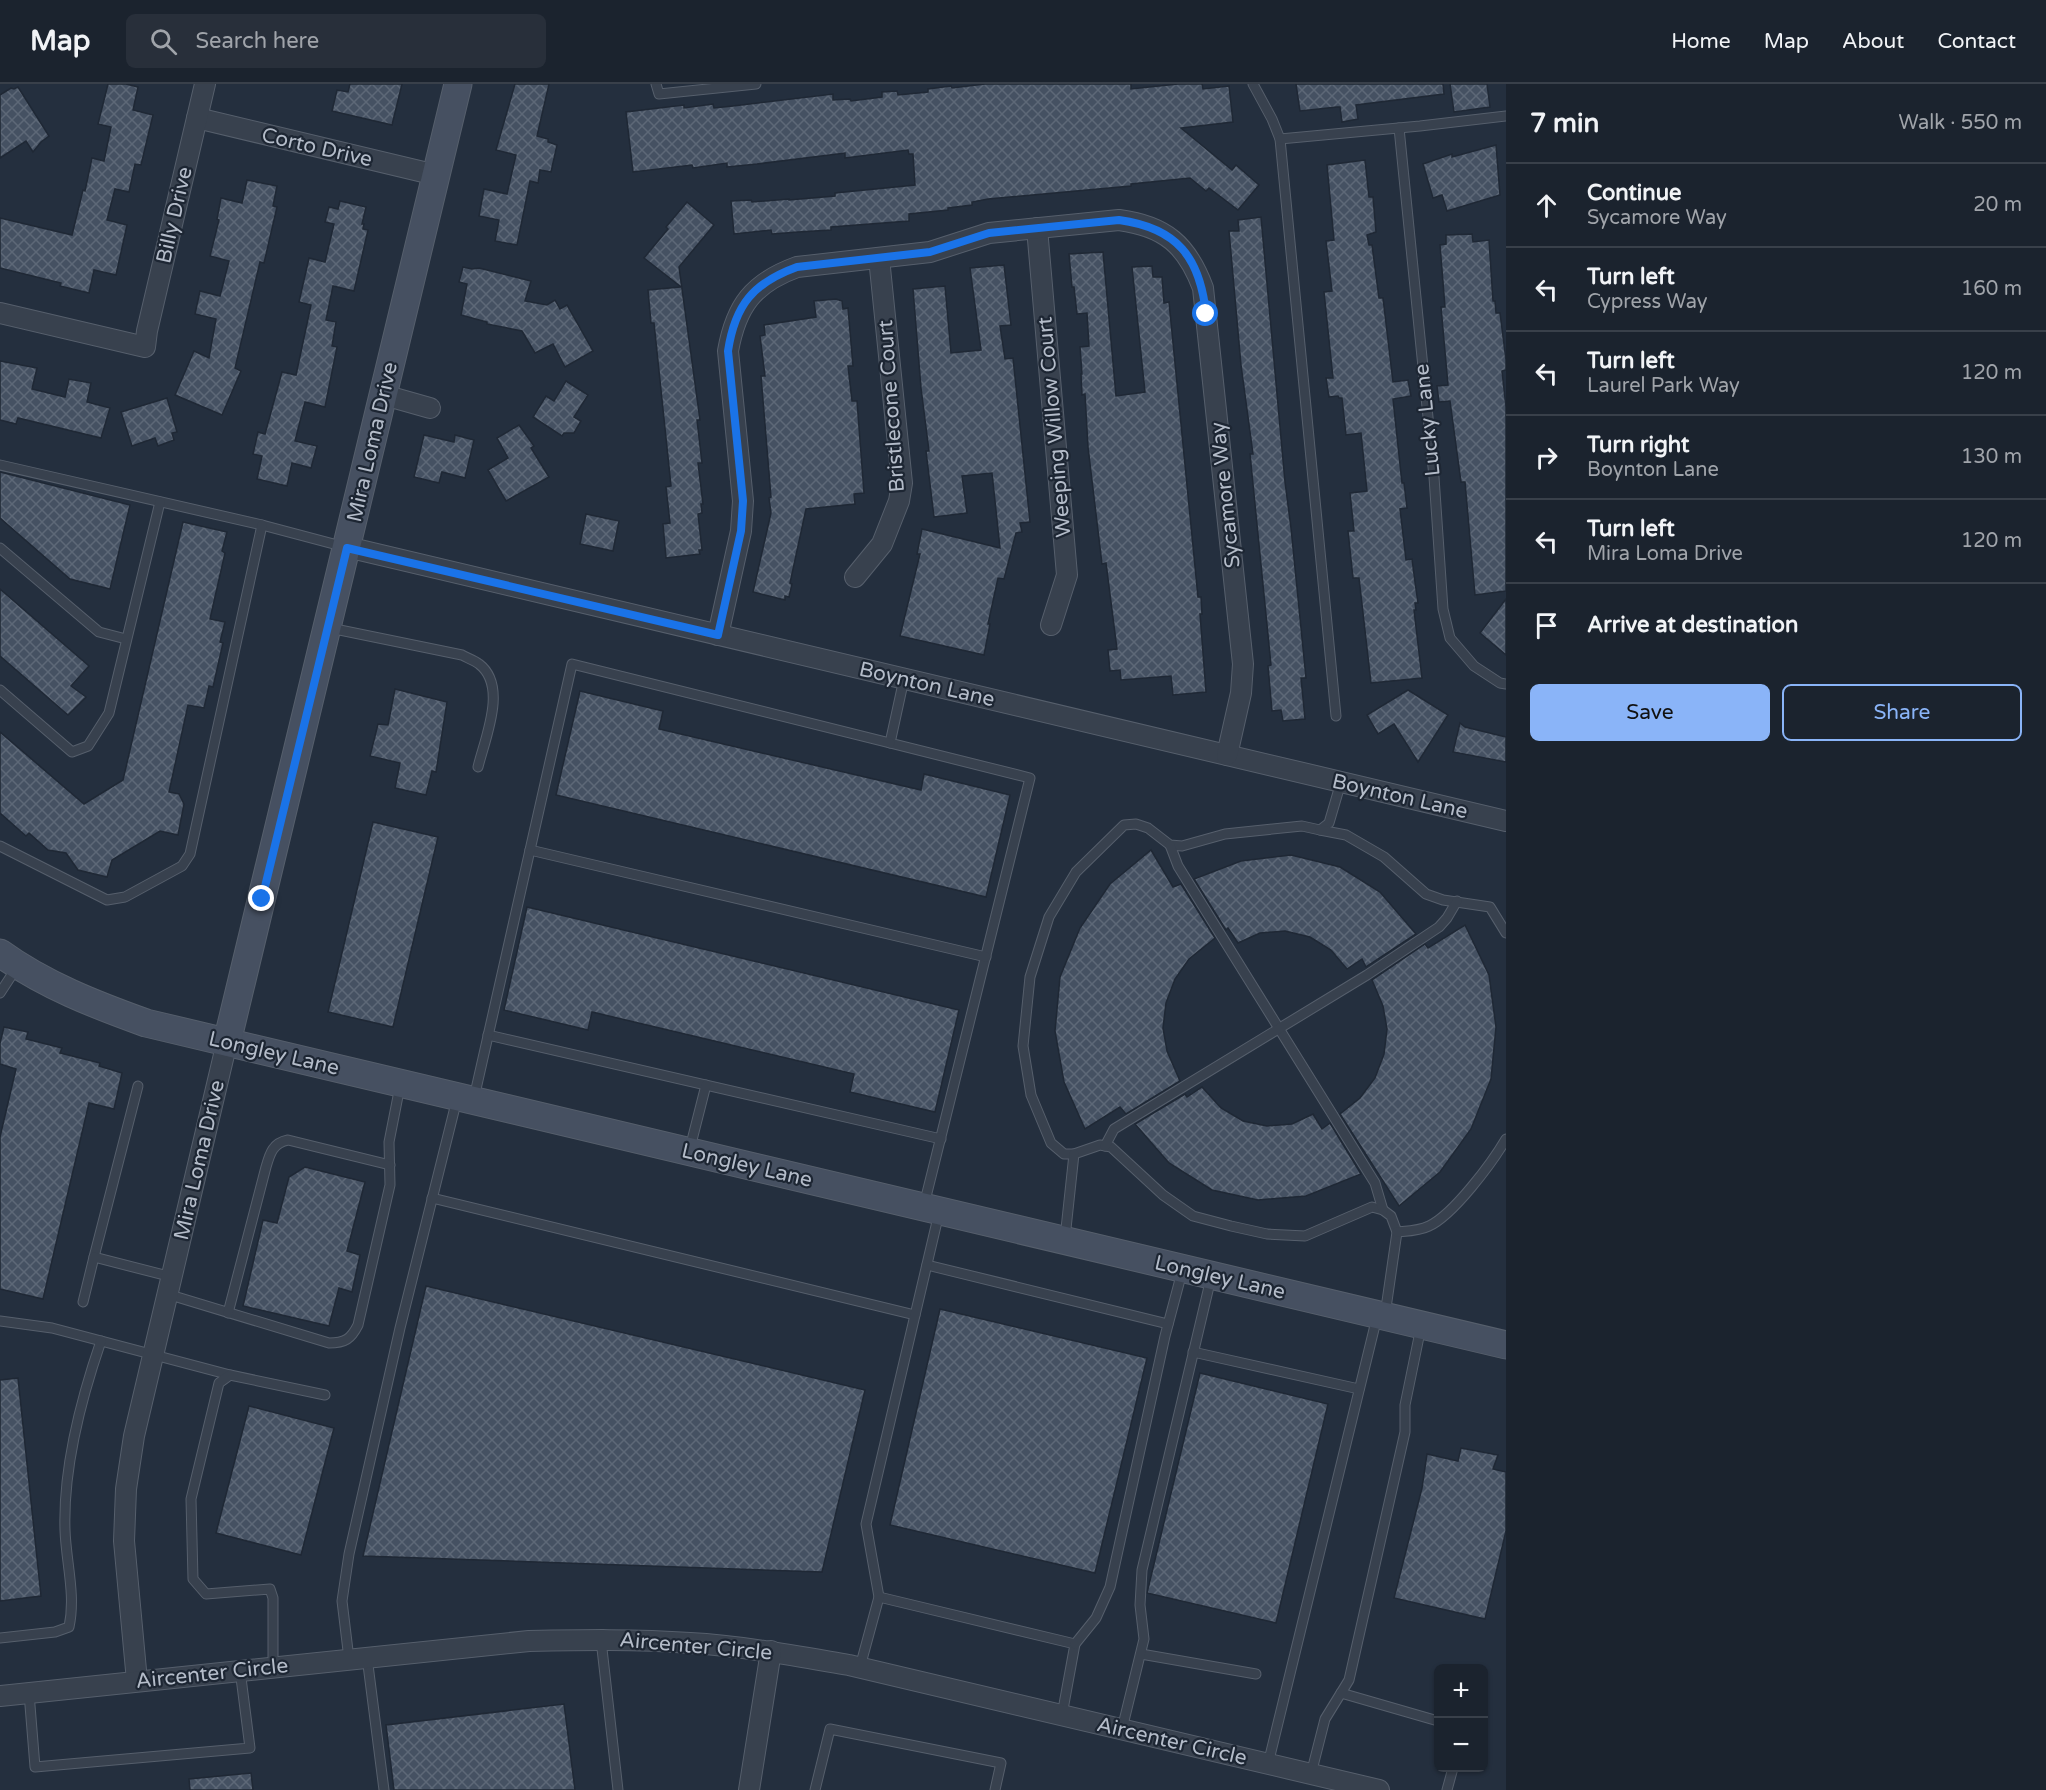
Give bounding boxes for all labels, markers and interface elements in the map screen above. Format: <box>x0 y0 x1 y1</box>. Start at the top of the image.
search box <box>126 14 546 68</box>
text: Map <box>30 24 90 58</box>
icon: search <box>147 25 180 58</box>
text: Search here <box>195 28 319 54</box>
text: Home <box>1671 29 1731 54</box>
text: Map <box>1764 29 1809 54</box>
text: About <box>1842 29 1904 54</box>
text: Contact <box>1937 29 2016 54</box>
text: 7 min <box>1530 108 1599 139</box>
text: Walk · 550 m <box>1899 111 2022 135</box>
street label: Corto Drive <box>259 123 375 172</box>
street label: Billy Drive <box>151 164 198 266</box>
text: Continue <box>1587 180 1682 206</box>
icon: ahead <box>1530 189 1563 222</box>
text: 20 m <box>1973 193 2022 217</box>
text: Sycamore Way <box>1587 206 1727 230</box>
text: Turn left <box>1587 264 1675 290</box>
icon: left <box>1530 273 1563 306</box>
text: 160 m <box>1961 277 2022 301</box>
text: Cypress Way <box>1587 290 1708 314</box>
route start <box>1192 300 1218 326</box>
street label: Weeping Willow Court <box>1032 316 1077 538</box>
street label: Bristlecone Court <box>873 319 910 493</box>
text: Turn left <box>1587 348 1675 374</box>
icon: left <box>1530 357 1563 390</box>
street label: Mira Loma Drive <box>342 359 403 525</box>
text: 120 m <box>1961 361 2022 385</box>
street label: Lucky Lane <box>1409 362 1446 477</box>
text: Laurel Park Way <box>1587 374 1740 398</box>
street label: Sycamore Way <box>1205 421 1246 569</box>
text: Turn right <box>1587 432 1689 458</box>
icon: right <box>1530 441 1563 474</box>
text: 130 m <box>1961 445 2022 469</box>
text: Boynton Lane <box>1587 458 1719 482</box>
text: Turn left <box>1587 516 1675 542</box>
icon: left <box>1530 525 1563 558</box>
text: 120 m <box>1961 529 2022 553</box>
text: Mira Loma Drive <box>1587 542 1743 566</box>
icon: arrive <box>1530 609 1563 642</box>
text: Arrive at destination <box>1587 612 1798 638</box>
street label: Boynton Lane <box>857 657 997 712</box>
button: Save <box>1530 684 1770 741</box>
button: Share <box>1782 684 2022 741</box>
street label: Boynton Lane <box>1330 769 1470 824</box>
route end <box>248 885 274 911</box>
street label: Longley Lane <box>206 1026 342 1081</box>
street label: Mira Loma Drive <box>169 1077 230 1243</box>
street label: Longley Lane <box>679 1138 815 1193</box>
street label: Longley Lane <box>1152 1250 1288 1305</box>
street label: Aircenter Circle <box>619 1627 773 1666</box>
street label: Aircenter Circle <box>135 1653 290 1694</box>
map controls <box>1434 1664 1488 1772</box>
button: + <box>1434 1664 1488 1718</box>
street label: Aircenter Circle <box>1094 1712 1249 1771</box>
button: − <box>1434 1718 1488 1772</box>

